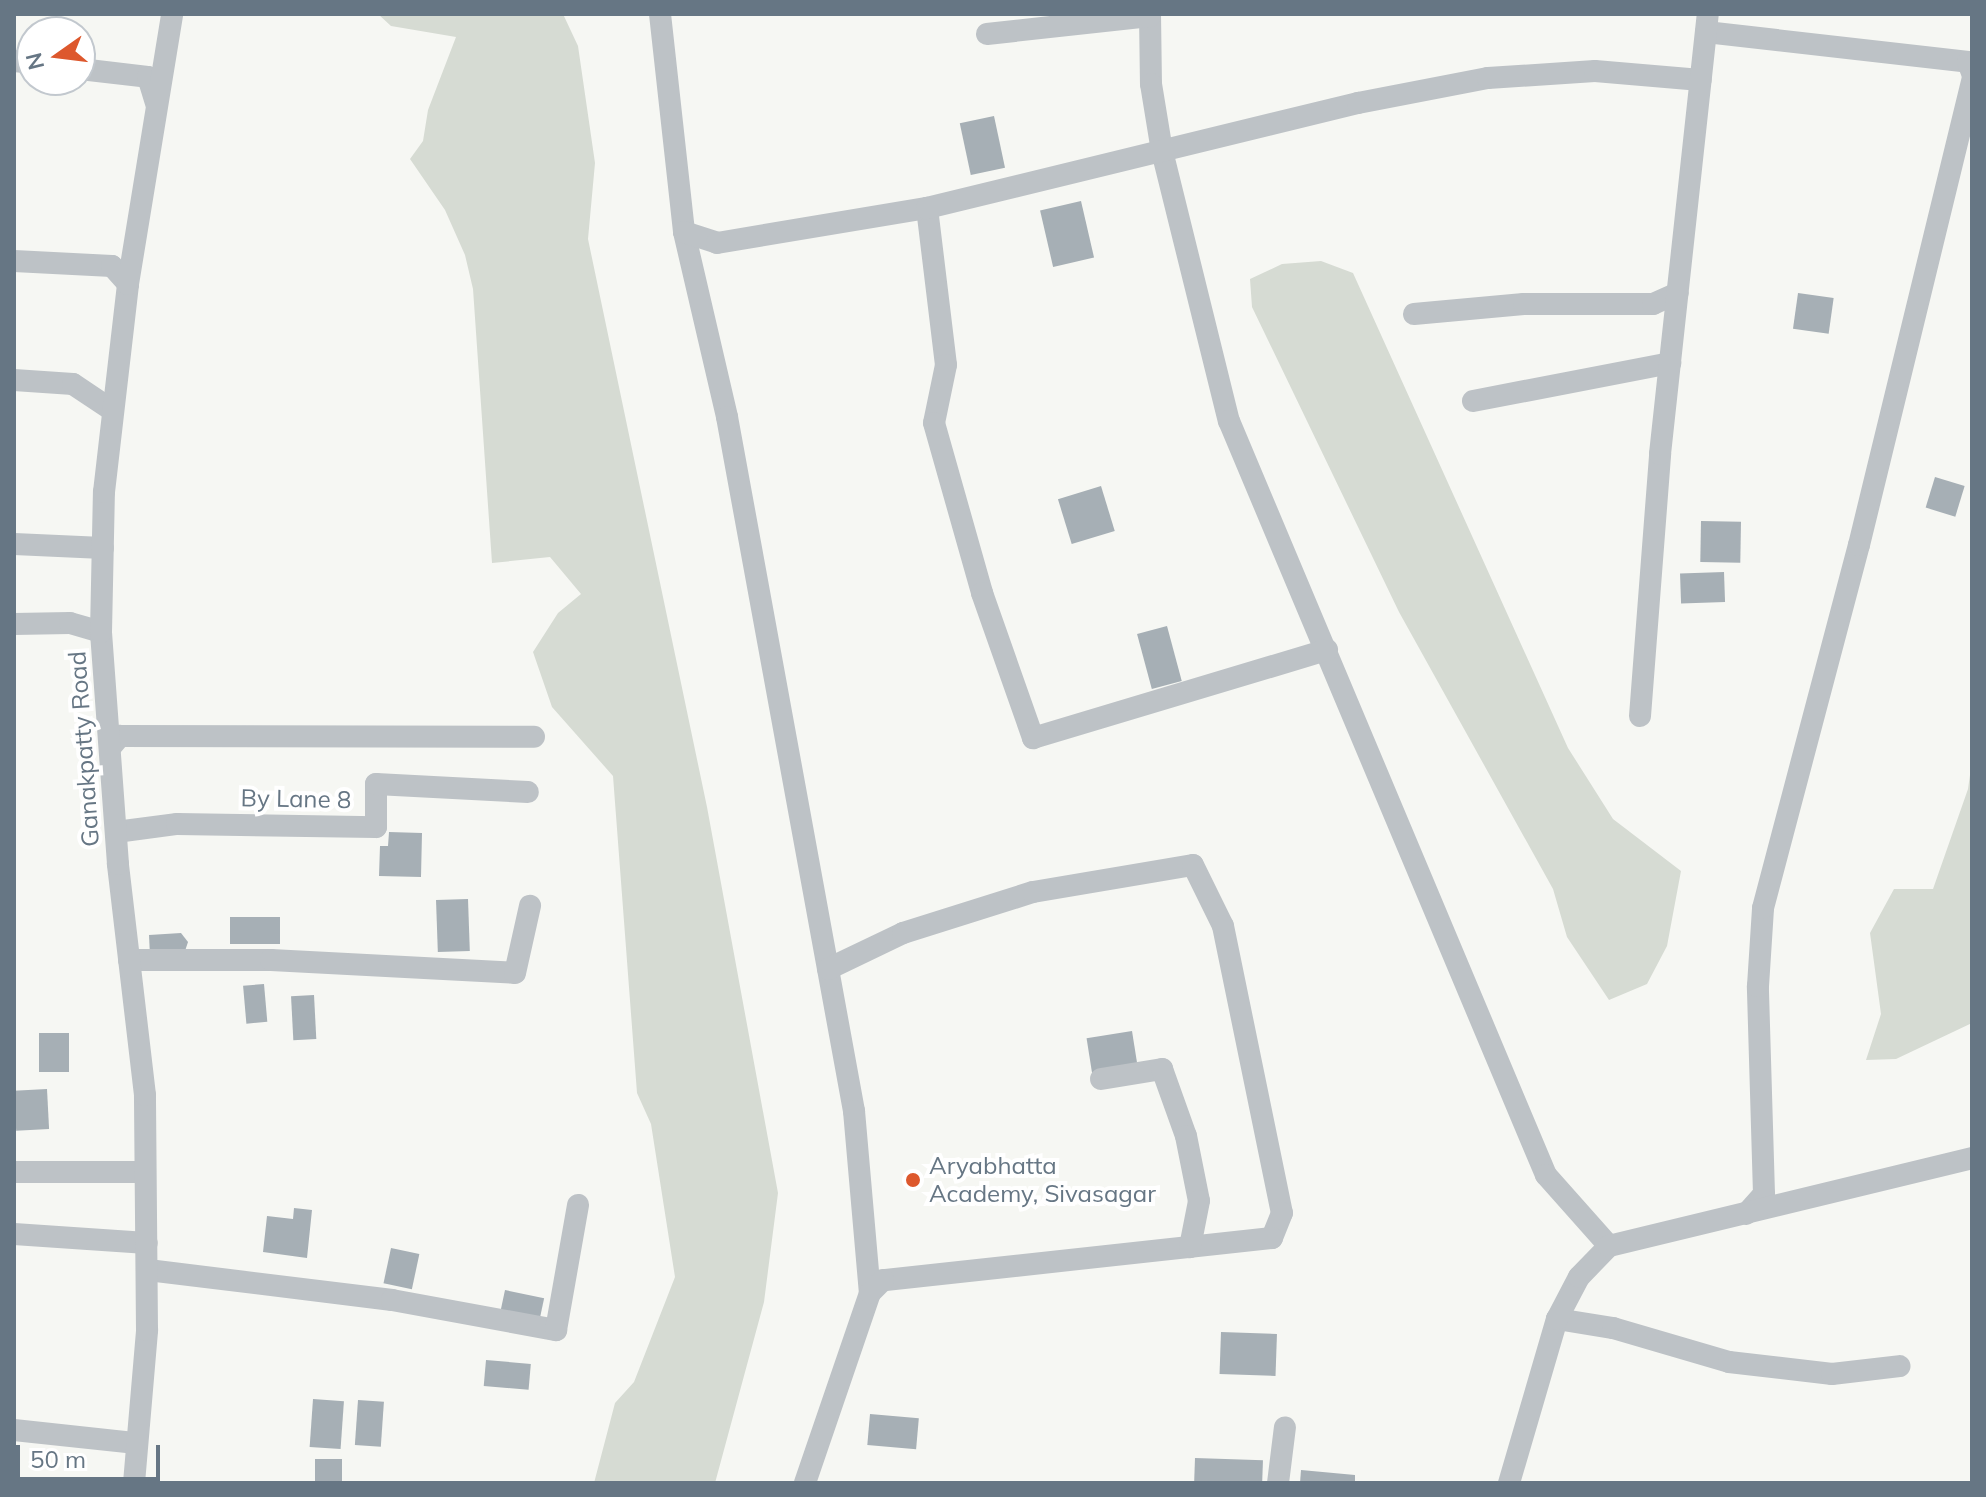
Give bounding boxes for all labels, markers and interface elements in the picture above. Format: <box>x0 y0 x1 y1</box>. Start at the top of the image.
north arrow <box>16 16 96 96</box>
text: N <box>19 50 50 73</box>
street label: Ganakpatty Road <box>63 650 105 848</box>
street label: By Lane 8 <box>240 784 352 814</box>
place label: Aryabhatta Academy, Sivasagar <box>929 1152 1156 1208</box>
marker: Aryabhatta Academy, Sivasagar <box>904 1171 922 1189</box>
scale bar <box>20 1429 164 1479</box>
text: 50 m <box>30 1444 86 1474</box>

